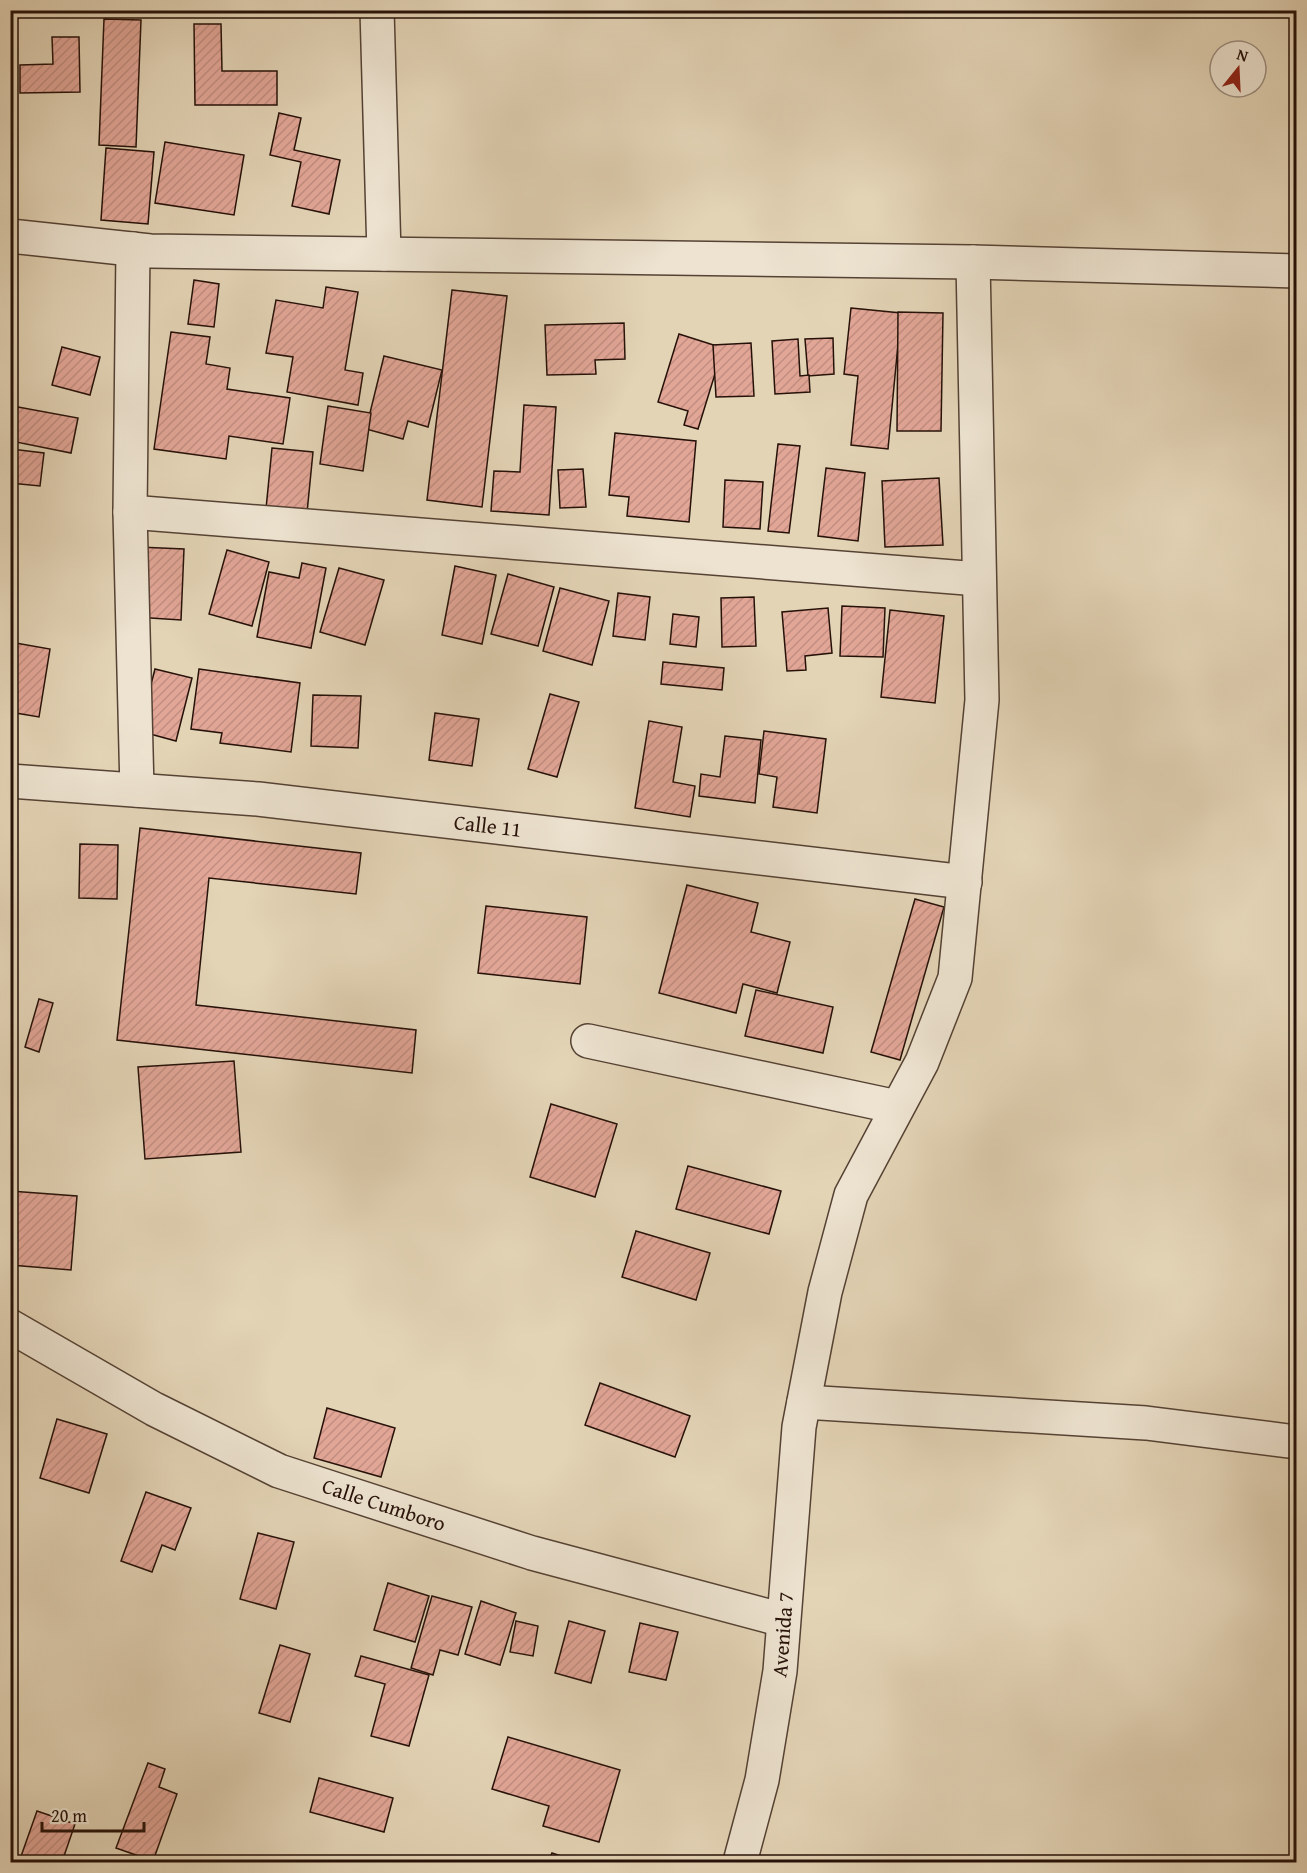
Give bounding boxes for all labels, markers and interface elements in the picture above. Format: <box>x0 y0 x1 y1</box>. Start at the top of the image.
north arrow <box>1208 39 1268 99</box>
text: N <box>1234 42 1252 68</box>
street label: Calle 11 <box>452 806 523 845</box>
street label: Calle Cumboro <box>318 1470 450 1539</box>
street label: Avenida 7 <box>763 1591 801 1679</box>
scale bar <box>42 1795 144 1833</box>
text: 20 m <box>51 1802 87 1829</box>

